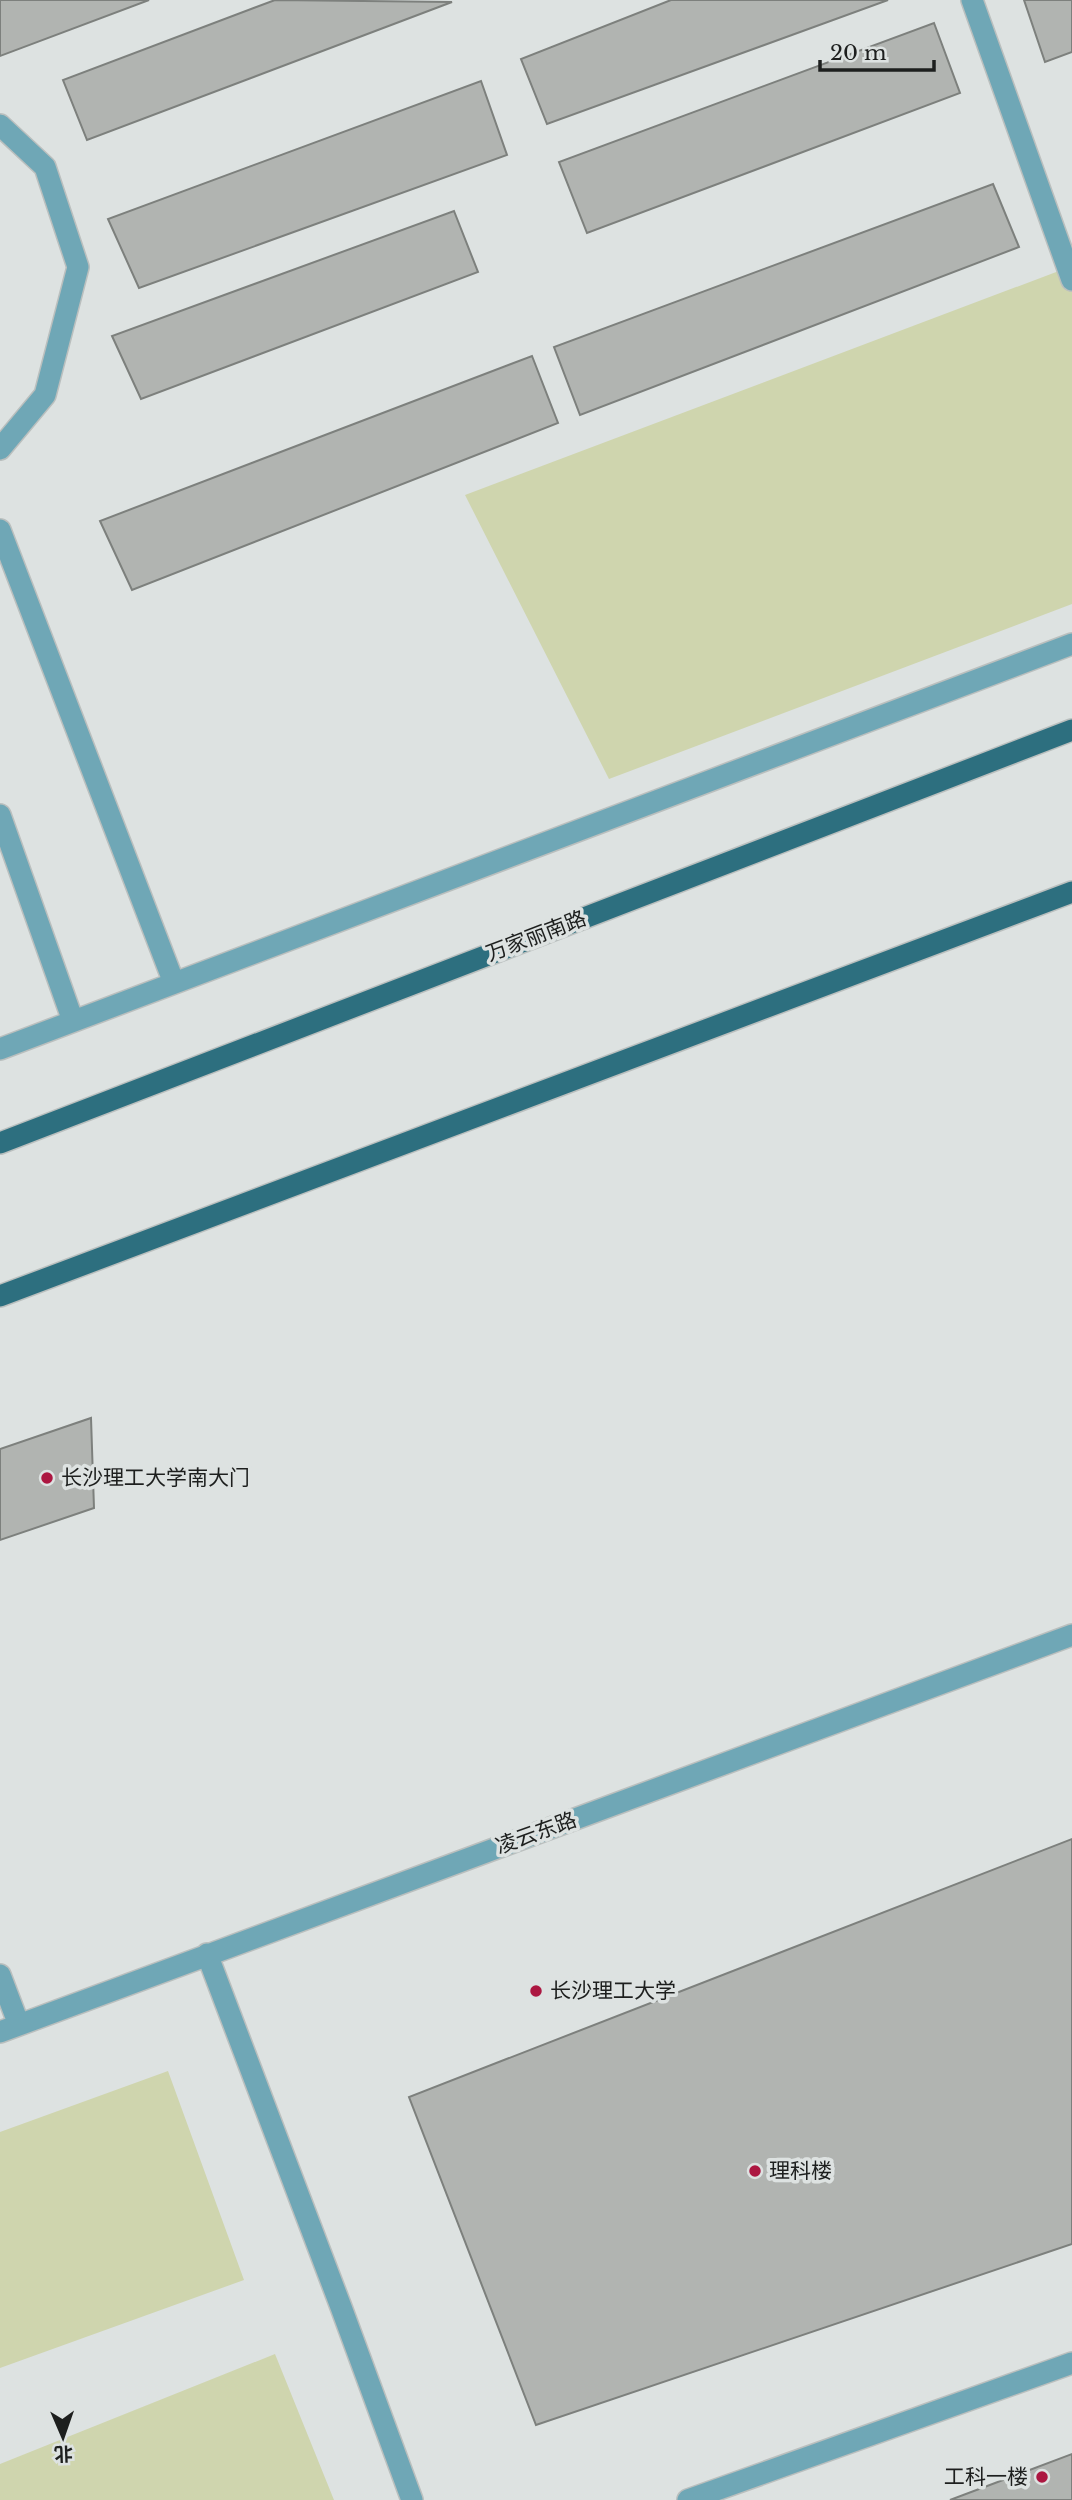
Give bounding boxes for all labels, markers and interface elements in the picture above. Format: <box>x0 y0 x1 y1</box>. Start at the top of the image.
scale bar <box>820 28 934 72</box>
text: 20 m <box>830 40 887 66</box>
street label: 万家丽南路 <box>482 905 590 967</box>
place label: 长沙理工大学南大门 <box>61 1465 250 1491</box>
marker: 长沙理工大学南大门 <box>39 1470 55 1486</box>
street label: 凌云东路 <box>492 1806 580 1860</box>
place label: 长沙理工大学 <box>550 1978 676 2004</box>
marker: 长沙理工大学 <box>528 1983 544 1999</box>
place label: 理科楼 <box>769 2158 832 2184</box>
marker: 理科楼 <box>747 2163 763 2179</box>
north arrow <box>28 2402 98 2472</box>
text: 北 <box>54 2442 73 2465</box>
place label: 工科一楼 <box>944 2464 1028 2490</box>
marker: 工科一楼 <box>1034 2469 1050 2485</box>

